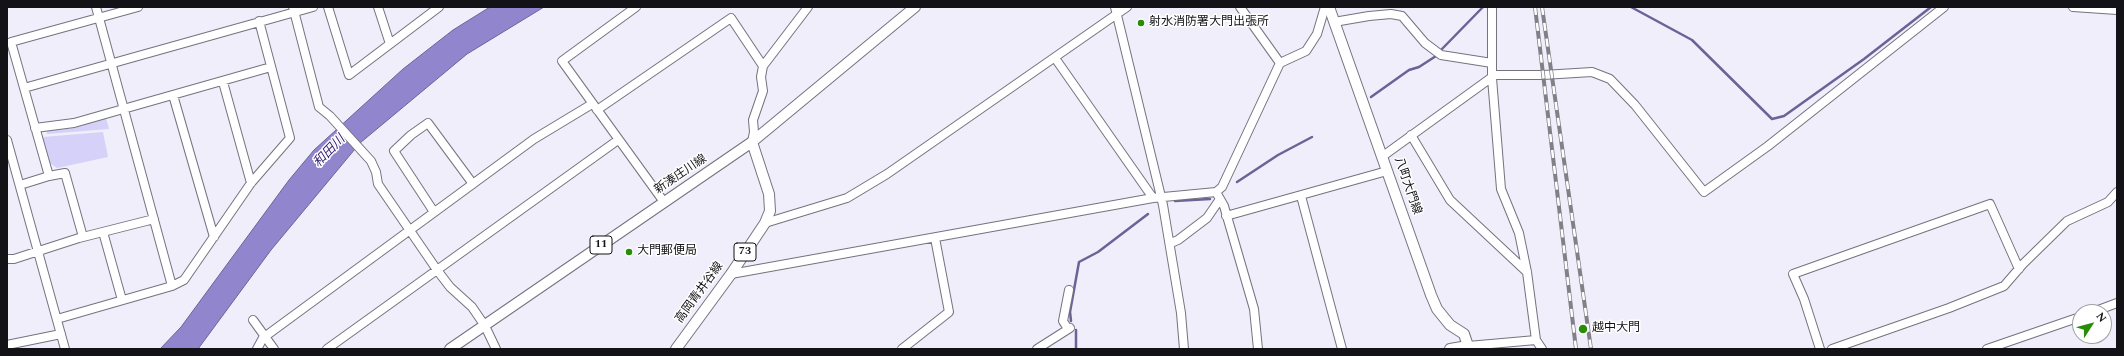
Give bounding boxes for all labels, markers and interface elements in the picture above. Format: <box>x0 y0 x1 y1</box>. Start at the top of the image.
place label: 射水消防署大門出張所 <box>1149 16 1269 30</box>
marker: 射水消防署大門出張所 <box>1136 18 1146 28</box>
water label: 和田川 <box>311 133 349 171</box>
street label: 新湊庄川線 <box>652 152 710 198</box>
street label: 八町大門線 <box>1390 155 1424 217</box>
road number: 11 <box>590 236 612 254</box>
road number: 73 <box>734 243 756 261</box>
place label: 大門郵便局 <box>637 245 697 259</box>
marker: 大門郵便局 <box>624 247 634 257</box>
street label: 高岡青井谷線 <box>673 260 727 326</box>
north arrow <box>2072 304 2112 344</box>
text: N <box>2092 309 2111 326</box>
place label: 越中大門 <box>1592 322 1640 336</box>
marker: 越中大門 <box>1577 323 1589 335</box>

